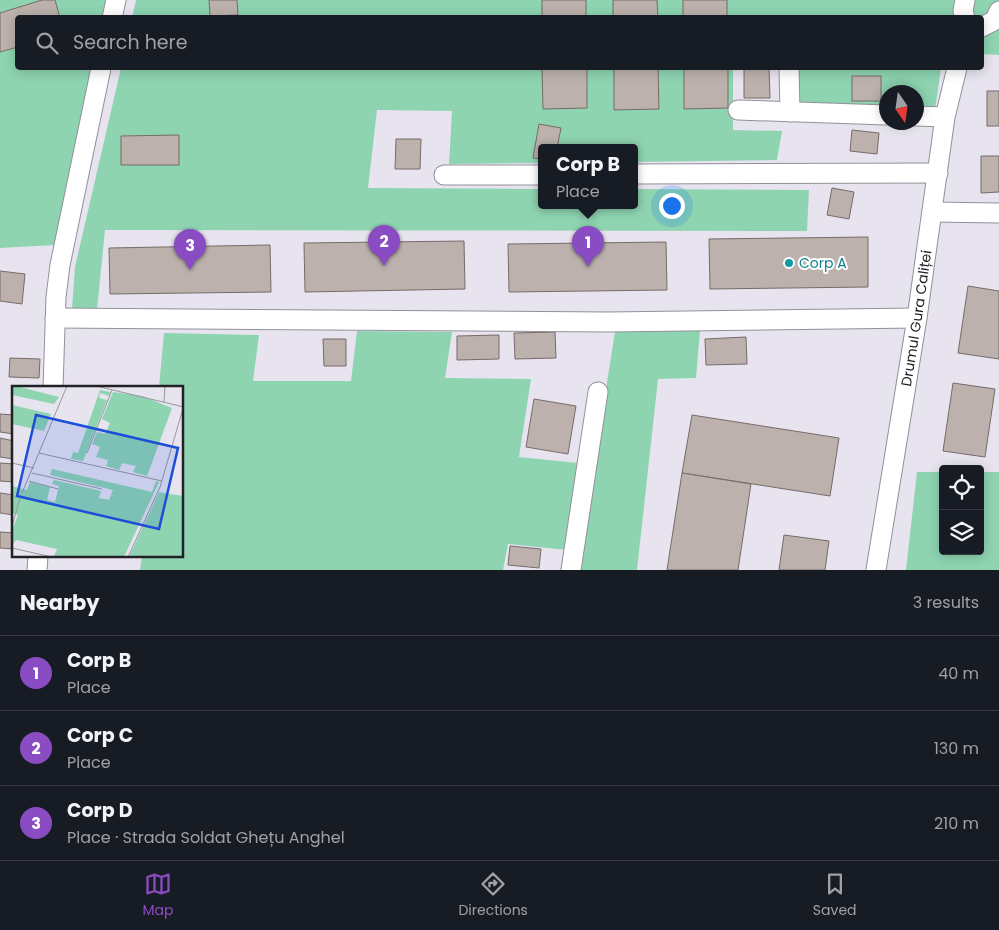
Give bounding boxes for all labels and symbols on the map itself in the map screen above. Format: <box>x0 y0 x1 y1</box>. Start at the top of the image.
north arrow <box>879 85 924 130</box>
your location <box>659 193 685 219</box>
pin: 2 <box>368 225 400 266</box>
pin: 1 <box>572 226 604 267</box>
pin: 3 <box>174 229 206 270</box>
street label: Drumul Gura Caliței <box>896 249 936 388</box>
place label: Corp A <box>799 253 847 273</box>
marker: Corp A <box>783 257 795 269</box>
inset map <box>12 386 184 558</box>

